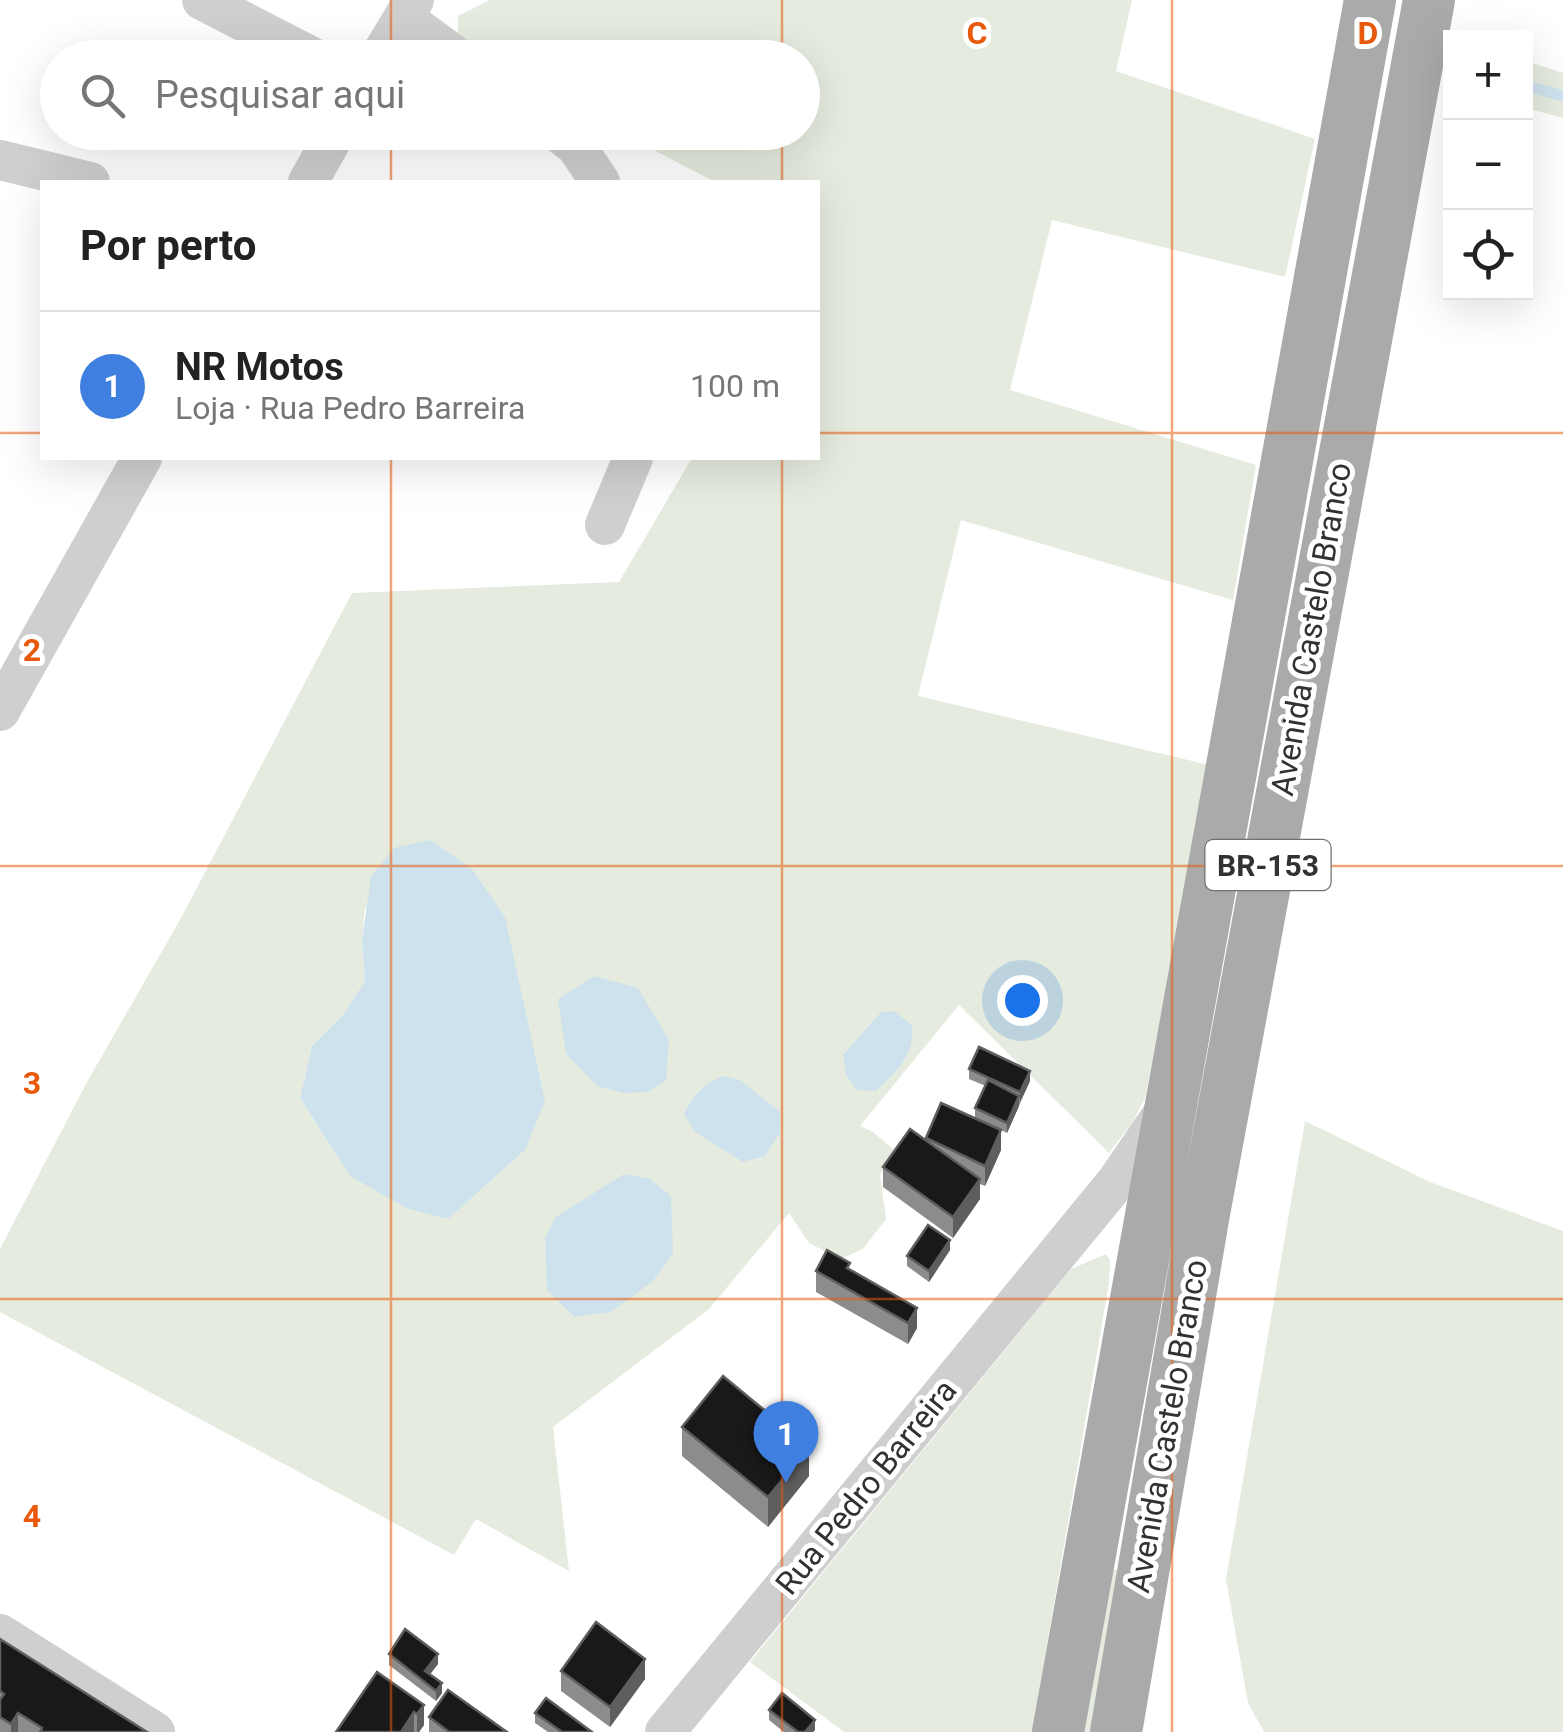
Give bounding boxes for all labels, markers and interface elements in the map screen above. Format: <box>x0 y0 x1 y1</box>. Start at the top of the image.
text: C <box>967 14 987 52</box>
text: D <box>1358 14 1378 52</box>
map controls <box>1443 30 1533 300</box>
button: + <box>1443 30 1533 120</box>
search box <box>40 40 820 150</box>
icon: search <box>75 68 130 123</box>
text: Pesquisar aqui <box>155 73 405 117</box>
button: − <box>1443 120 1533 210</box>
button: locate <box>1443 210 1533 300</box>
text: Por perto <box>80 221 256 270</box>
text: NR Motos <box>175 345 344 389</box>
text: 1 <box>103 367 122 405</box>
text: 100 m <box>690 367 780 405</box>
text: Loja · Rua Pedro Barreira <box>175 389 525 427</box>
street label: Avenida Castelo Branco <box>1263 459 1359 799</box>
text: 2 <box>23 631 41 669</box>
road number: BR-153 <box>1206 840 1330 890</box>
your location <box>997 975 1048 1026</box>
text: 3 <box>23 1064 41 1102</box>
street label: Avenida Castelo Branco <box>1119 1256 1215 1596</box>
street label: Rua Pedro Barreira <box>768 1372 964 1602</box>
pin: 1 <box>754 1400 818 1483</box>
text: 4 <box>23 1497 41 1535</box>

